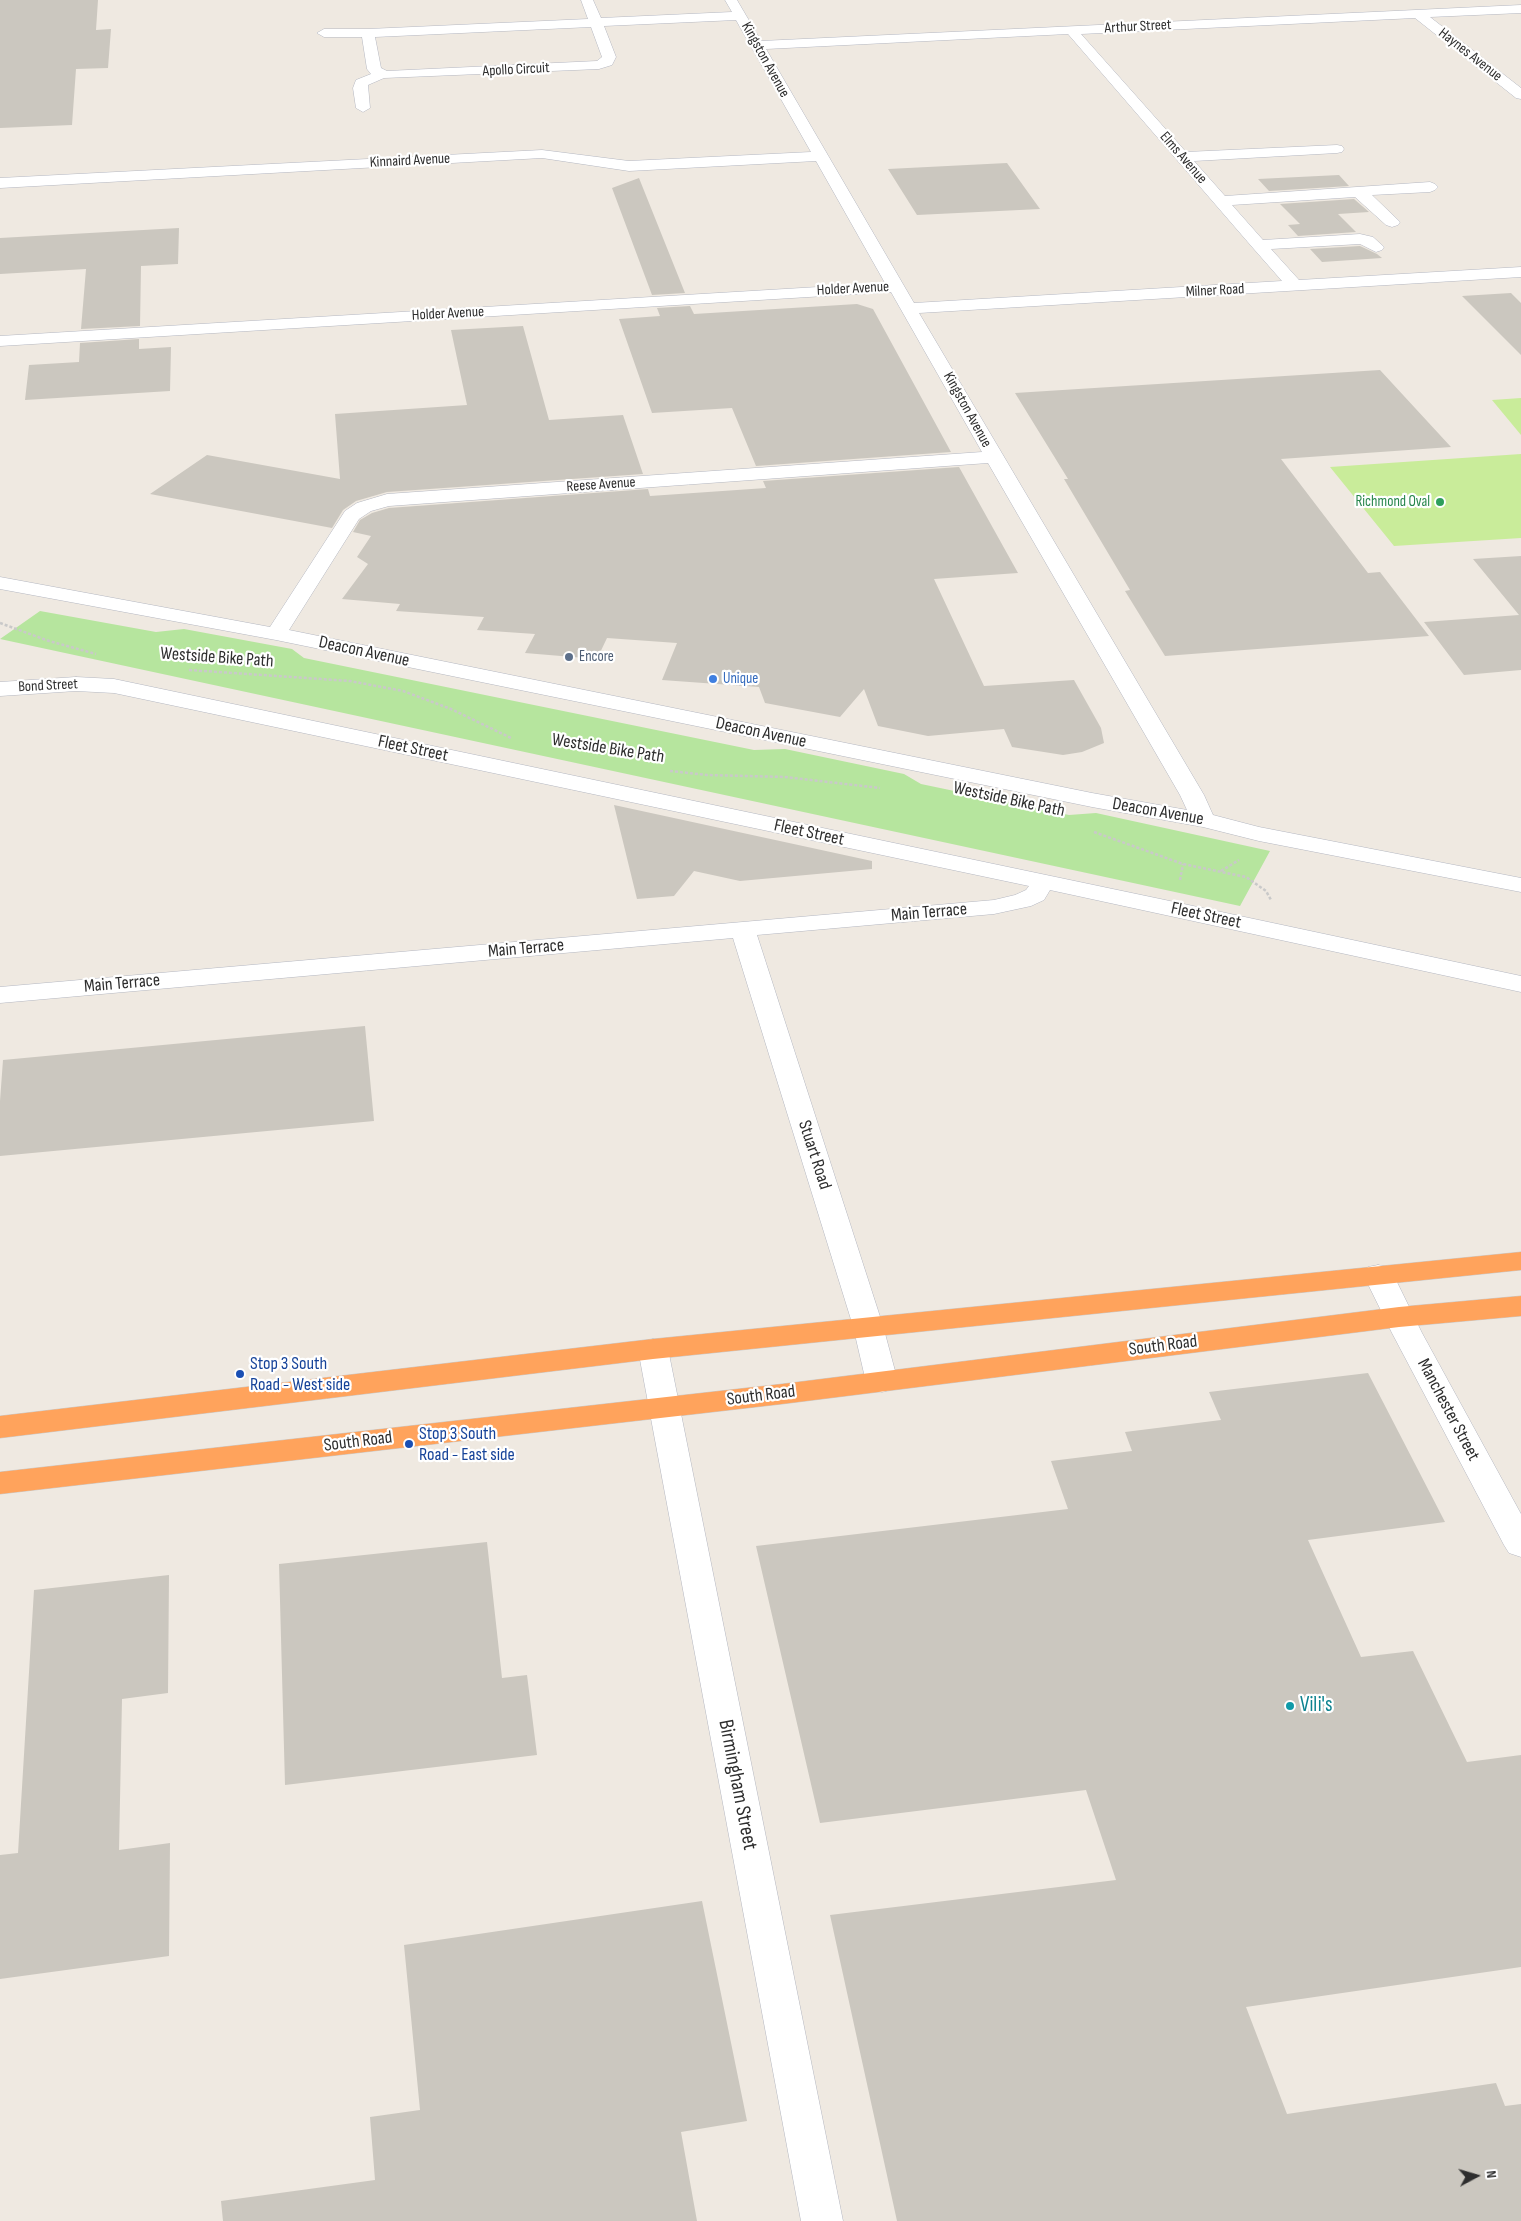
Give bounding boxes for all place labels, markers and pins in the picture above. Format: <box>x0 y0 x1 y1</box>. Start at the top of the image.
place label: Richmond Oval <box>1355 493 1430 511</box>
marker: Richmond Oval <box>1434 496 1446 508</box>
place label: Encore <box>579 648 614 666</box>
marker: Encore <box>563 651 575 663</box>
place label: Unique <box>723 670 758 688</box>
marker: Unique <box>707 673 719 685</box>
place label: Stop 3 South Road - West side <box>250 1353 350 1396</box>
marker: Stop 3 South Road - West side <box>234 1368 246 1380</box>
place label: Stop 3 South Road - East side <box>419 1423 515 1466</box>
marker: Stop 3 South Road - East side <box>403 1438 415 1450</box>
place label: Vili's <box>1300 1693 1332 1719</box>
marker: Vili's <box>1284 1700 1296 1712</box>

